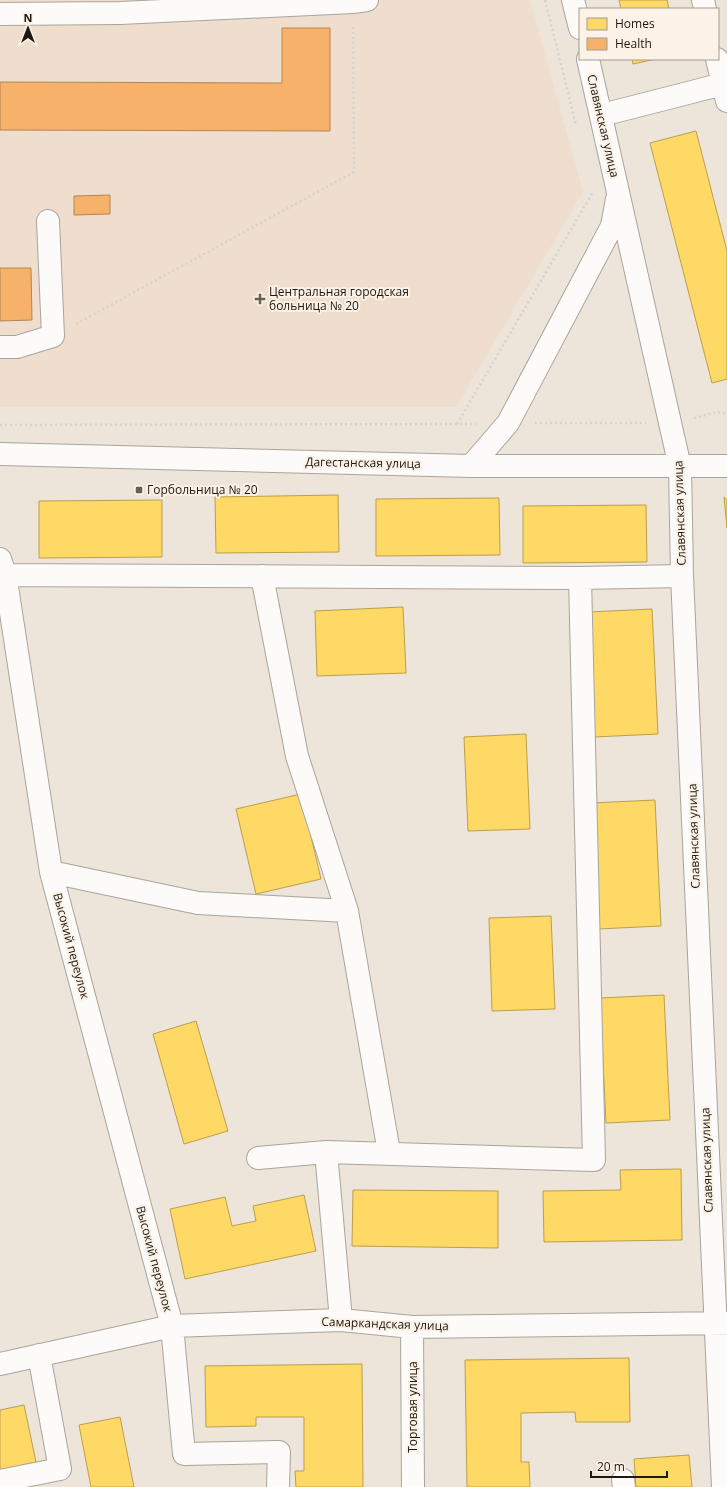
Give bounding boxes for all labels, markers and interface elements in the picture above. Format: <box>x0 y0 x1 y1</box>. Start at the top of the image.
north arrow <box>8 8 48 48</box>
legend <box>579 8 719 60</box>
text: N <box>24 10 32 25</box>
text: Homes <box>615 15 655 32</box>
text: Health <box>615 35 652 52</box>
street label: Славянская улица <box>583 73 624 179</box>
place label: Центральная городская больница № 20 <box>269 283 409 314</box>
marker: Центральная городская больница № 20 <box>254 293 266 305</box>
street label: Дагестанская улица <box>305 453 421 472</box>
street label: Славянская улица <box>669 460 690 566</box>
place label: Горбольница № 20 <box>147 481 258 498</box>
marker: Горбольница № 20 <box>134 485 144 495</box>
street label: Славянская улица <box>683 783 704 889</box>
street label: Высокий переулок <box>49 891 94 1002</box>
street label: Славянская улица <box>696 1107 717 1213</box>
street label: Высокий переулок <box>132 1204 177 1315</box>
street label: Самаркандская улица <box>321 1313 449 1334</box>
street label: Торговая улица <box>404 1361 421 1453</box>
scale bar <box>591 1453 667 1479</box>
text: 20 m <box>597 1458 625 1475</box>

